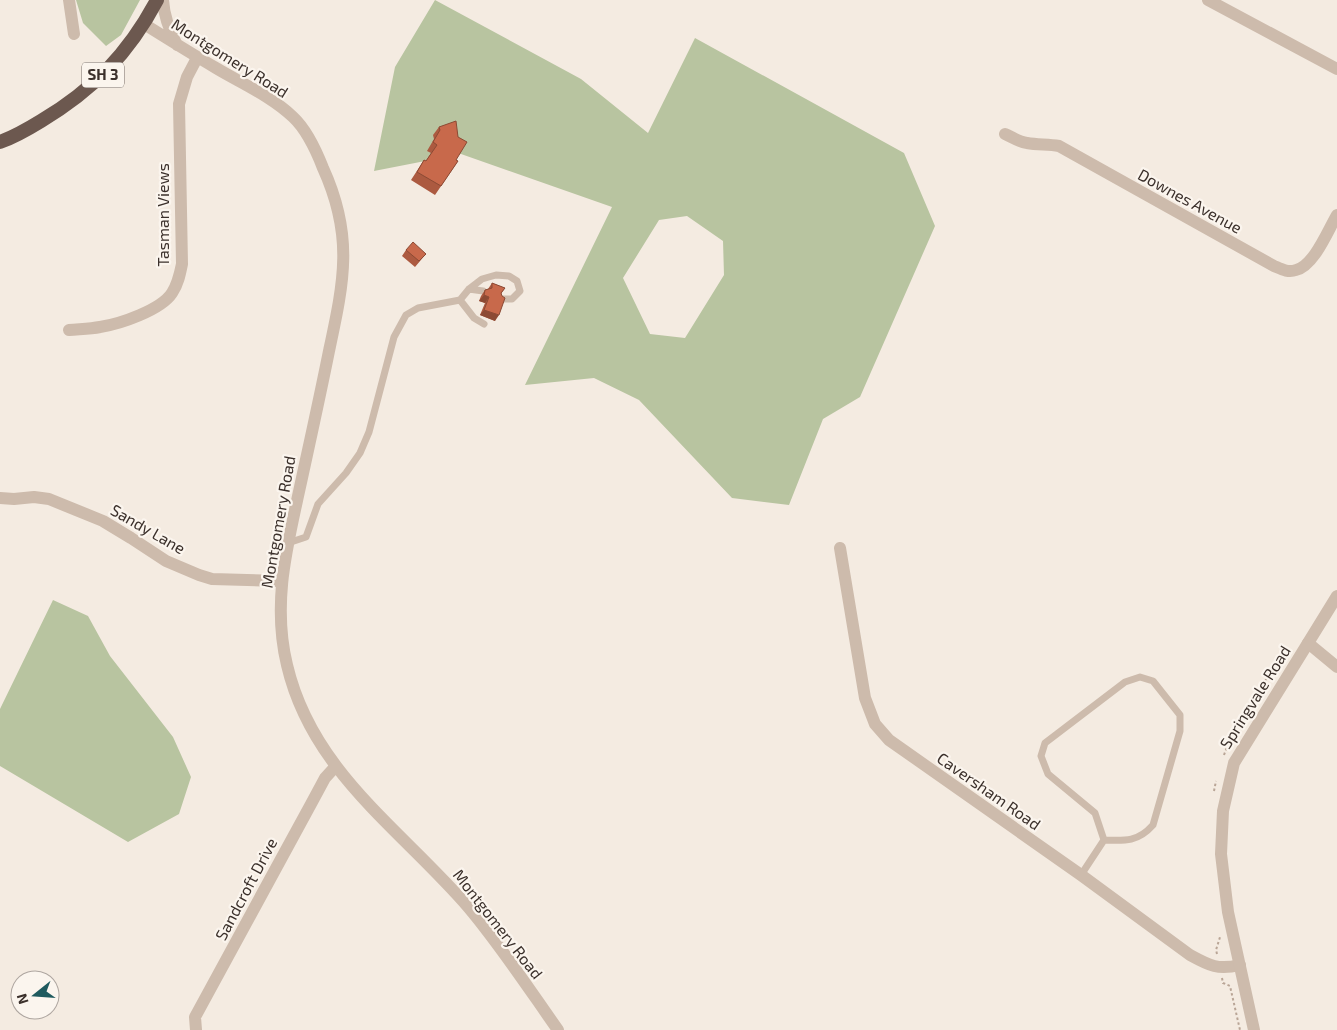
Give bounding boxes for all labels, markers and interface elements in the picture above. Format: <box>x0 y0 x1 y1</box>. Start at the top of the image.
street label: Montgomery Road <box>168 14 292 101</box>
road number: SH 3 <box>82 62 124 88</box>
street label: Tasman Views <box>153 163 172 267</box>
street label: Downes Avenue <box>1135 164 1245 237</box>
street label: Montgomery Road <box>257 454 299 590</box>
street label: Sandy Lane <box>108 500 189 557</box>
street label: Springvale Road <box>1215 642 1294 752</box>
street label: Caversham Road <box>934 748 1045 833</box>
street label: Sandcroft Drive <box>211 834 280 943</box>
street label: Montgomery Road <box>450 865 547 982</box>
north arrow <box>10 970 60 1020</box>
text: N <box>12 992 32 1006</box>

